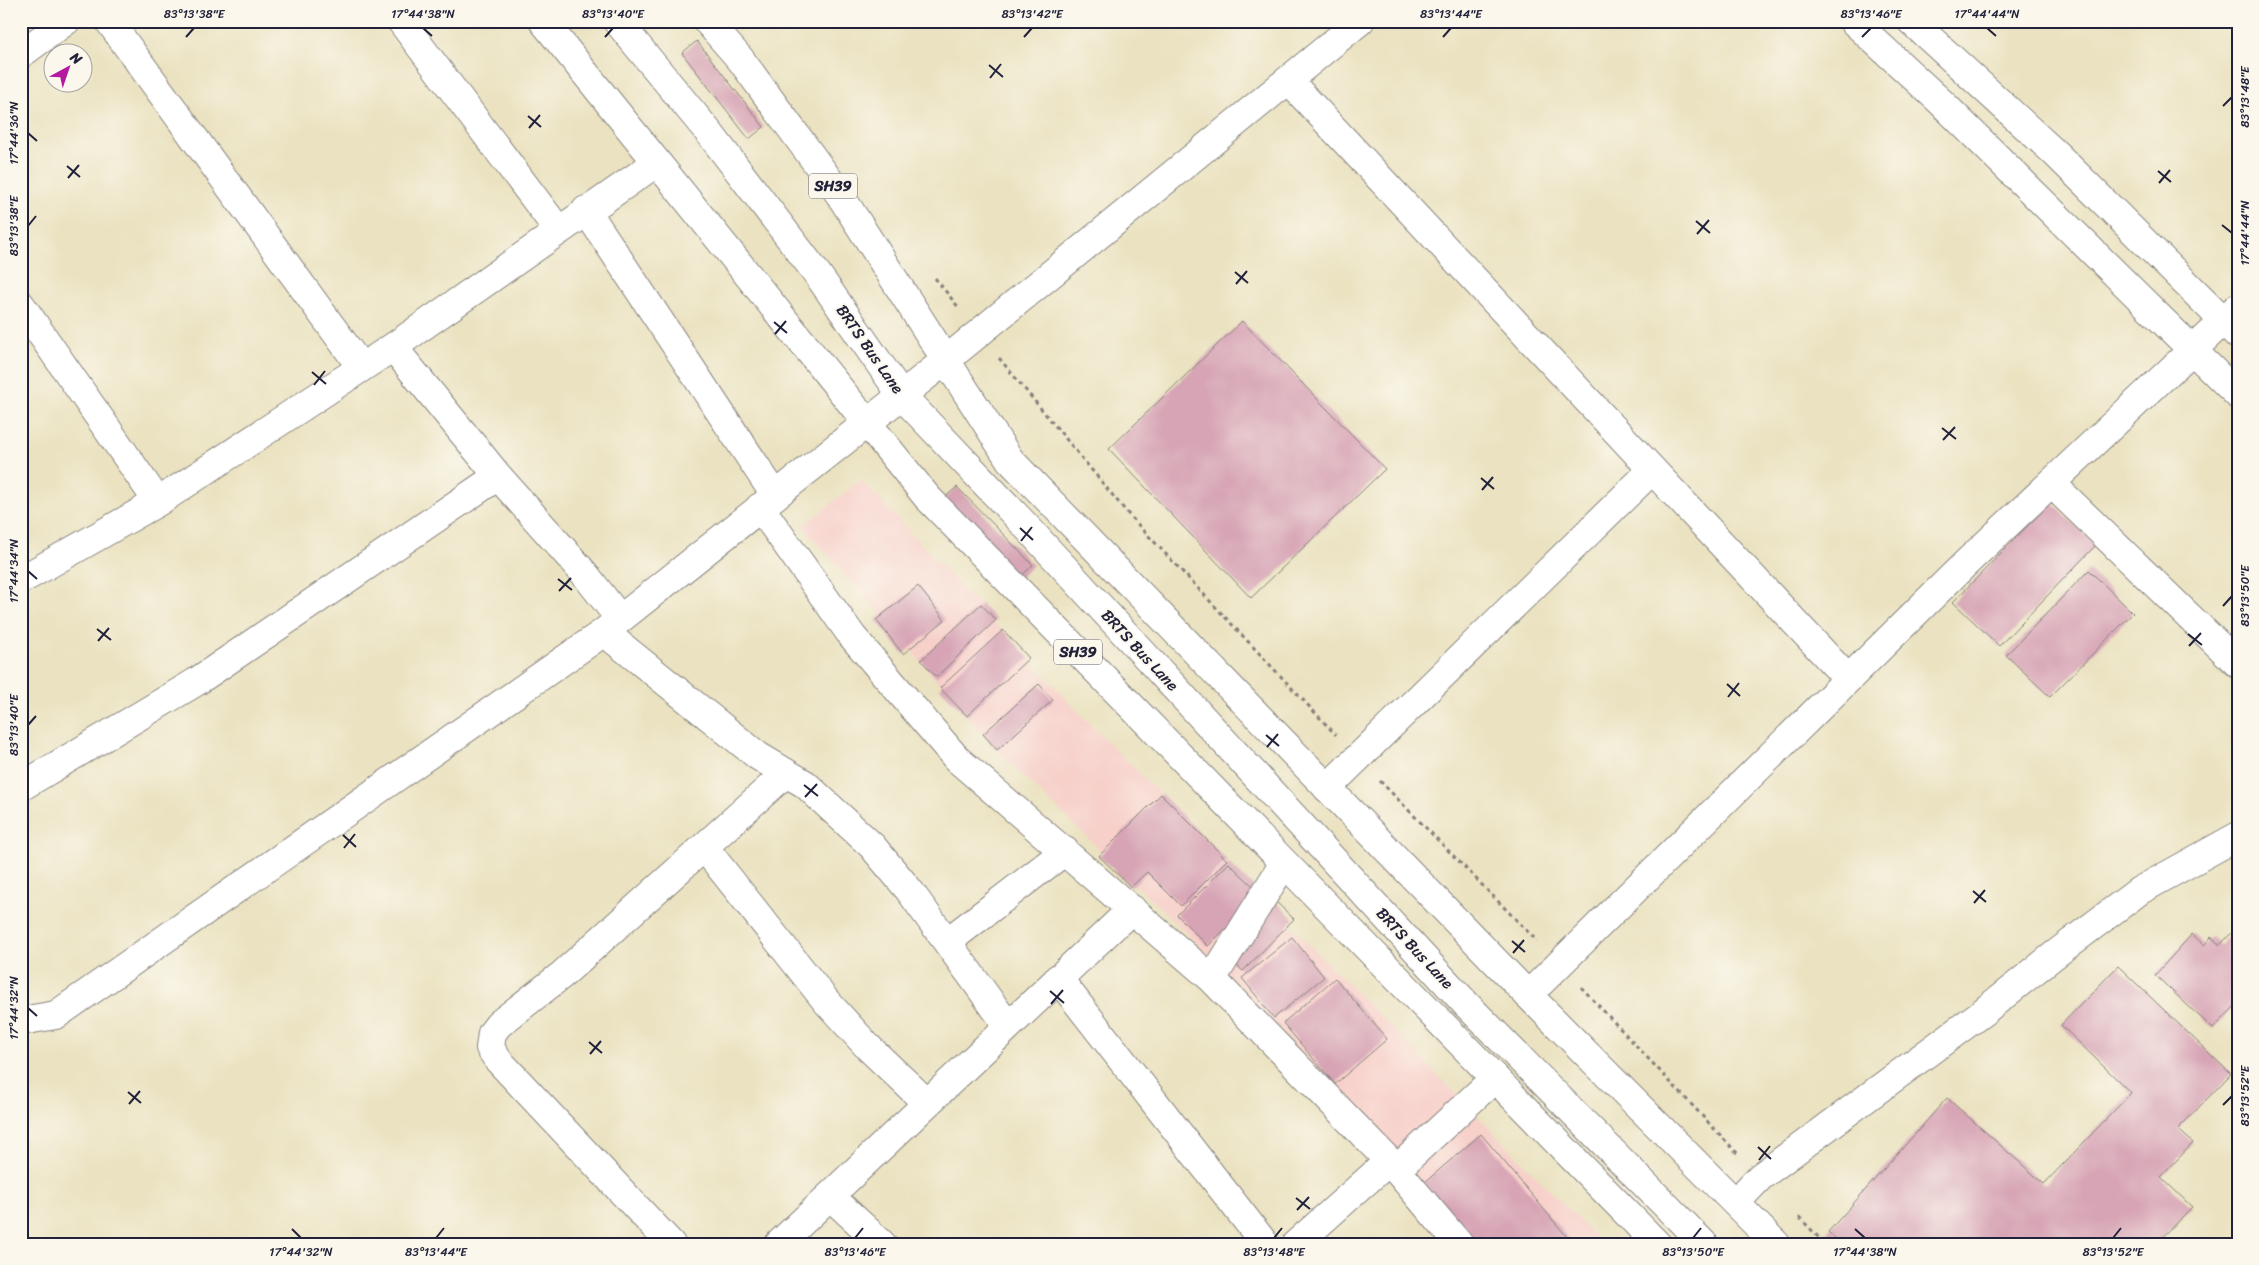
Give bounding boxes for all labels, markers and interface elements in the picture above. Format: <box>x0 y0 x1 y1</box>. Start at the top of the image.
text: 83°13'38"E <box>164 3 226 25</box>
text: 17°44'38"N <box>391 3 456 25</box>
text: 83°13'40"E <box>582 3 645 25</box>
text: 83°13'42"E <box>1001 3 1064 25</box>
text: 83°13'44"E <box>1420 3 1483 25</box>
text: 83°13'46"E <box>1840 3 1903 25</box>
text: 17°44'44"N <box>1955 3 2020 25</box>
north arrow <box>42 42 92 92</box>
text: N <box>64 45 88 71</box>
text: 83°13'48"E <box>2234 65 2256 128</box>
text: 17°44'36"N <box>3 101 25 165</box>
road number: SH39 <box>809 174 857 198</box>
text: 83°13'38"E <box>3 194 25 256</box>
text: 17°44'44"N <box>2234 200 2256 265</box>
street label: BRTS Bus Lane <box>828 298 912 400</box>
text: 17°44'34"N <box>3 538 25 603</box>
text: 83°13'50"E <box>2234 564 2256 627</box>
street label: BRTS Bus Lane <box>1094 602 1186 698</box>
road number: SH39 <box>1054 640 1102 664</box>
text: 83°13'40"E <box>3 693 25 756</box>
street label: BRTS Bus Lane <box>1369 900 1461 996</box>
text: 17°44'32"N <box>3 976 25 1040</box>
text: 83°13'52"E <box>2234 1064 2256 1127</box>
text: 17°44'32"N <box>269 1241 333 1263</box>
text: 83°13'44"E <box>405 1241 468 1263</box>
text: 83°13'46"E <box>824 1241 887 1263</box>
text: 83°13'48"E <box>1243 1241 1306 1263</box>
text: 83°13'50"E <box>1662 1241 1725 1263</box>
text: 17°44'38"N <box>1833 1241 1898 1263</box>
text: 83°13'52"E <box>2082 1241 2145 1263</box>

